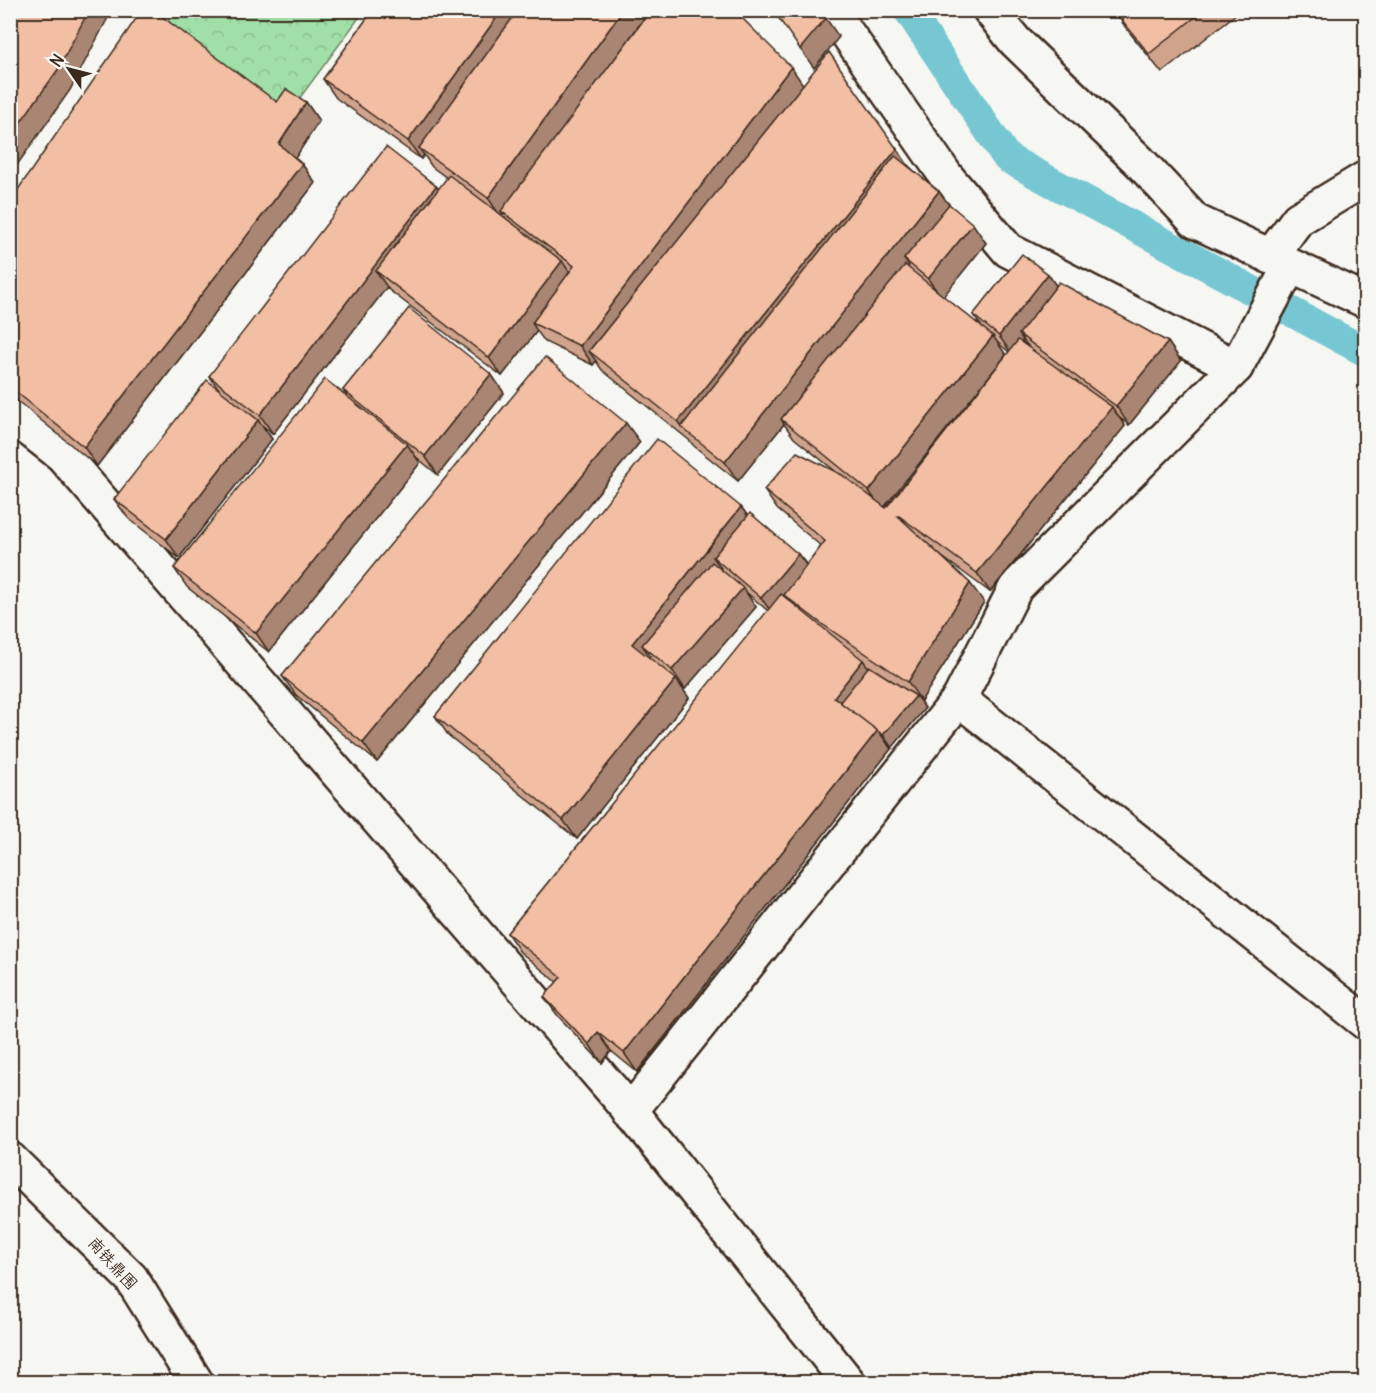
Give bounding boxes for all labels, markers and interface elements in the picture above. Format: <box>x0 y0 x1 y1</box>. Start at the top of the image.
north arrow <box>39 39 99 99</box>
text: N <box>45 50 68 71</box>
street label: 南铁鼎围 <box>84 1233 142 1293</box>

